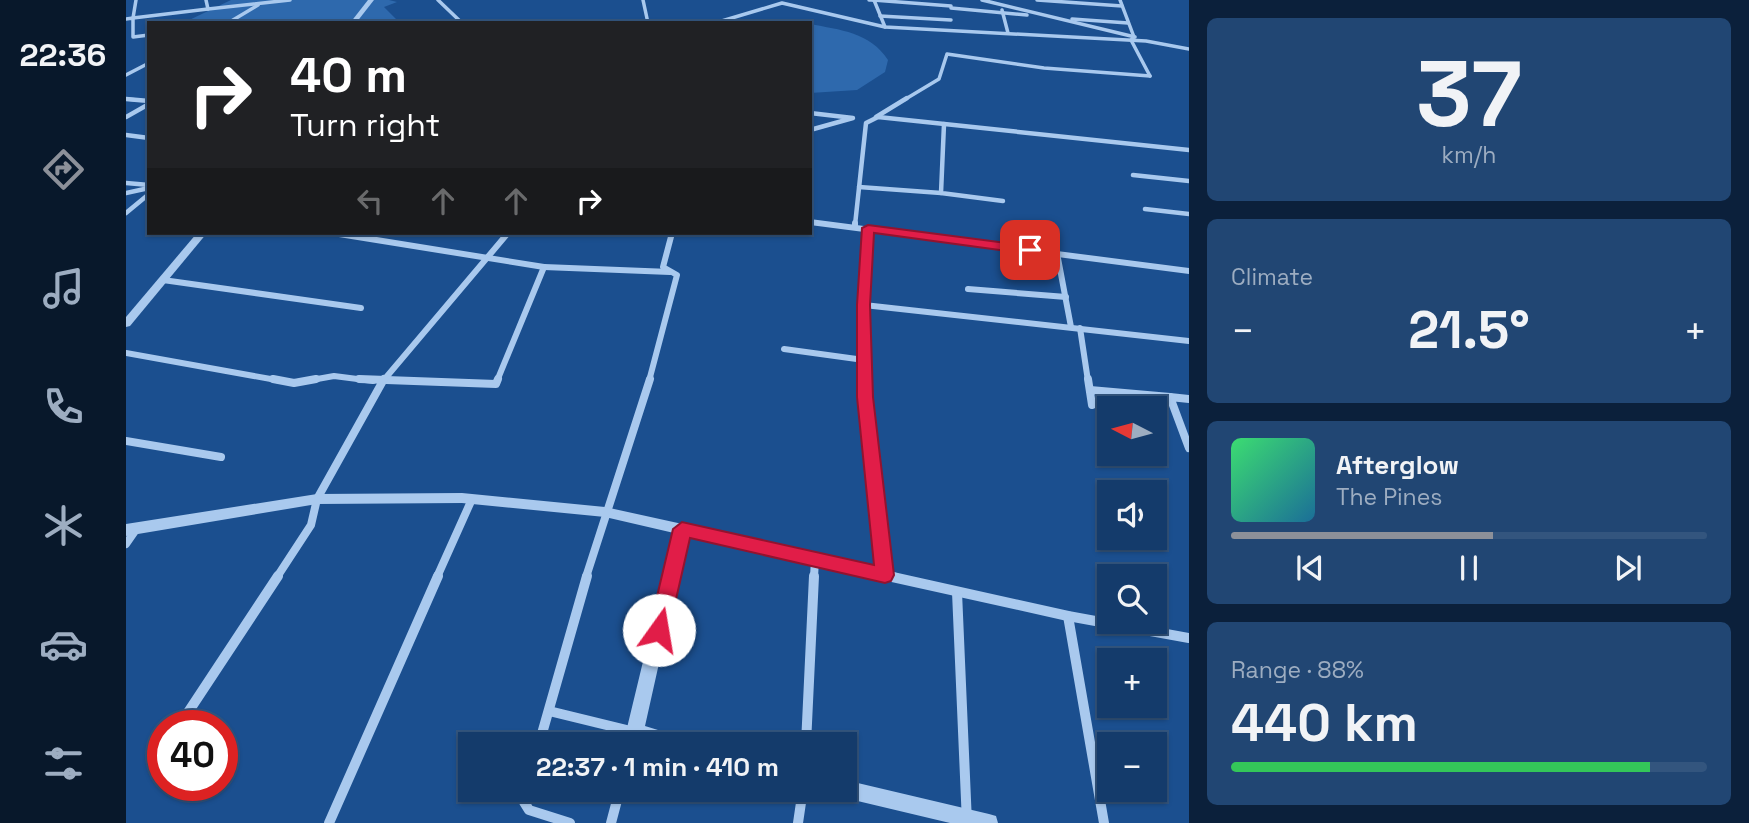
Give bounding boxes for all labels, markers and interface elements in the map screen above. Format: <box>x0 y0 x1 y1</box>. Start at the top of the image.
text: 22:36 <box>20 35 106 75</box>
text: 37 <box>1416 36 1522 153</box>
text: 40 m <box>290 44 407 106</box>
icon: right <box>175 49 266 140</box>
text: Turn right <box>290 105 440 145</box>
text: km/h <box>1442 140 1496 170</box>
icon: directions <box>39 145 88 194</box>
icon: left <box>351 182 389 220</box>
icon: ahead <box>424 182 462 220</box>
icon: ahead <box>497 182 535 220</box>
icon: right <box>570 182 608 220</box>
pin <box>1000 220 1060 280</box>
icon: arrive <box>1011 231 1049 269</box>
text: Climate <box>1231 262 1313 292</box>
icon: music <box>39 264 88 313</box>
text: 21.5° <box>1408 297 1530 363</box>
text: − <box>1231 307 1255 355</box>
text: + <box>1683 307 1707 355</box>
icon: phone <box>39 382 88 431</box>
north arrow <box>1097 396 1167 466</box>
map controls <box>1097 396 1167 802</box>
text: Afterglow <box>1336 448 1459 482</box>
button: sound <box>1097 480 1167 550</box>
text: The Pines <box>1336 482 1442 512</box>
icon: climate <box>39 501 88 550</box>
icon: previous <box>1291 549 1329 587</box>
icon: pause <box>1450 549 1488 587</box>
icon: next <box>1609 549 1647 587</box>
button: search <box>1097 564 1167 634</box>
position arrow <box>622 593 696 667</box>
icon: car <box>39 620 88 669</box>
button: + <box>1097 648 1167 718</box>
text: Range · 88% <box>1231 655 1364 685</box>
text: 440 km <box>1231 690 1418 756</box>
speed limit sign: 40 <box>147 710 238 801</box>
button: − <box>1097 732 1167 802</box>
icon: filters <box>39 739 88 788</box>
text: 22:37 · 1 min · 410 m <box>536 750 779 784</box>

